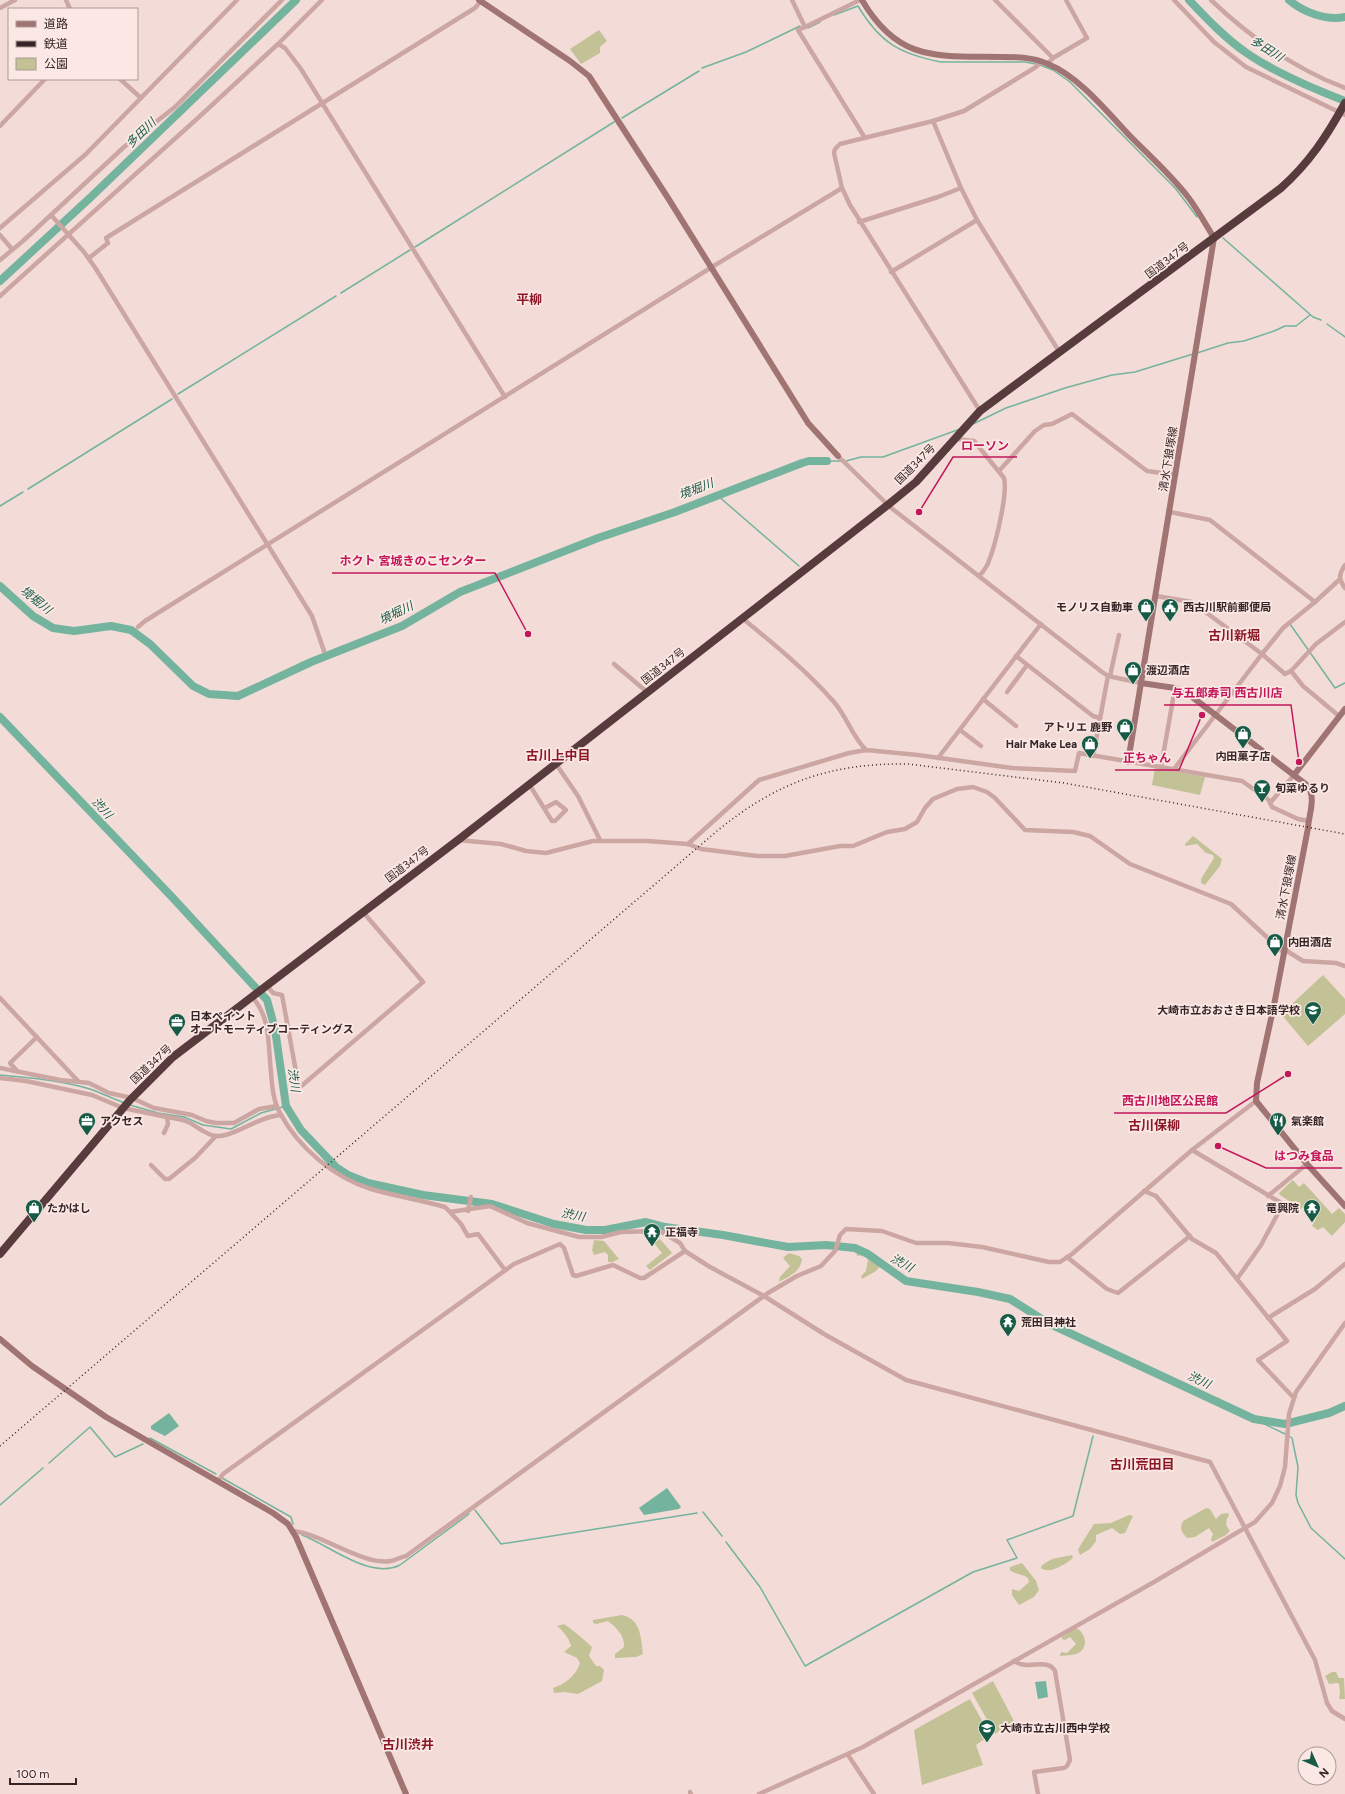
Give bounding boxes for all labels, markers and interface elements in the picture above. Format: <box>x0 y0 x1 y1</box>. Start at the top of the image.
legend <box>8 8 138 80</box>
text: 道路 <box>44 17 68 31</box>
water label: 多田川 <box>1248 34 1288 66</box>
text: 鉄道 <box>44 37 68 51</box>
text: 公園 <box>44 57 68 71</box>
water label: 多田川 <box>123 114 160 151</box>
street label: 国道347号 <box>1143 240 1192 281</box>
district label: 平柳 <box>516 292 542 307</box>
street label: 清水下狼塚線 <box>1157 425 1180 493</box>
callout: ローソン <box>953 433 1017 457</box>
text: ローソン <box>961 439 1009 453</box>
street label: 国道347号 <box>892 441 938 487</box>
water label: 境堀川 <box>677 475 717 502</box>
callout: ホクト 宮城きのこセンター <box>332 549 495 573</box>
text: ホクト 宮城きのこセンター <box>340 554 486 568</box>
water label: 境堀川 <box>18 583 56 618</box>
shop icon: モノリス自動車 <box>1136 597 1156 622</box>
public building icon: 西古川駅前郵便局 <box>1160 597 1180 622</box>
water label: 境堀川 <box>377 598 417 627</box>
place label: モノリス自動車 <box>1056 601 1133 614</box>
place label: 西古川駅前郵便局 <box>1183 601 1271 614</box>
district label: 古川新堀 <box>1208 628 1260 643</box>
street label: 国道347号 <box>639 645 688 687</box>
shop icon: 渡辺酒店 <box>1123 660 1143 685</box>
place label: 渡辺酒店 <box>1146 664 1190 677</box>
callout: 与五郎寿司 西古川店 <box>1164 681 1291 705</box>
text: 与五郎寿司 西古川店 <box>1172 686 1282 700</box>
shop icon: アトリエ 鹿野 <box>1115 717 1135 742</box>
place label: アトリエ 鹿野 <box>1043 721 1113 734</box>
shop icon: 内田菓子店 <box>1233 724 1253 749</box>
shop icon: Hair Make Lea <box>1080 734 1100 759</box>
place label: Hair Make Lea <box>1006 738 1077 751</box>
callout: 正ちゃん <box>1115 746 1179 770</box>
district label: 古川上中目 <box>525 748 591 763</box>
place label: 内田菓子店 <box>1216 750 1271 763</box>
text: 正ちゃん <box>1123 751 1171 765</box>
bar icon: 旬菜ゆるり <box>1252 778 1272 803</box>
place label: 旬菜ゆるり <box>1275 782 1330 795</box>
water label: 渋川 <box>89 794 117 823</box>
street label: 国道347号 <box>383 844 432 885</box>
street label: 清水下狼塚線 <box>1274 853 1299 921</box>
shop icon: 内田酒店 <box>1265 932 1285 957</box>
place label: 内田酒店 <box>1288 936 1332 949</box>
school or university icon: 大崎市立おおさき日本語学校 <box>1303 1000 1323 1025</box>
place label: 大崎市立おおさき日本語学校 <box>1157 1004 1300 1017</box>
place label: 日本ペイント オートモーティブコーティングス <box>190 1010 354 1036</box>
office icon: 日本ペイント オートモーティブコーティングス <box>167 1012 187 1037</box>
street label: 国道347号 <box>128 1042 175 1087</box>
water label: 渋川 <box>285 1067 303 1095</box>
callout: 西古川地区公民館 <box>1114 1089 1226 1113</box>
text: 西古川地区公民館 <box>1122 1094 1218 1108</box>
office icon: アクセス <box>77 1111 97 1136</box>
restaurant icon: 氣楽館 <box>1268 1111 1288 1136</box>
place label: アクセス <box>100 1115 143 1128</box>
place label: 氣楽館 <box>1291 1115 1324 1128</box>
district label: 古川保柳 <box>1128 1118 1180 1133</box>
callout: はつみ食品 <box>1266 1144 1342 1168</box>
text: はつみ食品 <box>1274 1149 1334 1163</box>
shop icon: たかはし <box>24 1198 44 1223</box>
temple icon: 竜興院 <box>1302 1198 1322 1223</box>
place label: たかはし <box>47 1202 91 1215</box>
place label: 竜興院 <box>1266 1202 1299 1215</box>
water label: 渋川 <box>560 1206 588 1224</box>
temple icon: 正福寺 <box>642 1222 662 1247</box>
place label: 正福寺 <box>665 1226 698 1239</box>
water label: 渋川 <box>888 1251 918 1276</box>
temple icon: 荒田目神社 <box>998 1312 1018 1337</box>
place label: 荒田目神社 <box>1021 1316 1076 1329</box>
water label: 渋川 <box>1185 1369 1215 1392</box>
district label: 古川荒田目 <box>1109 1457 1175 1472</box>
school or university icon: 大崎市立古川西中学校 <box>977 1718 997 1743</box>
place label: 大崎市立古川西中学校 <box>1000 1722 1110 1735</box>
district label: 古川渋井 <box>382 1737 434 1752</box>
north arrow <box>1297 1746 1337 1786</box>
scale bar <box>10 1760 76 1786</box>
text: N <box>1316 1765 1331 1780</box>
text: 100 m <box>16 1767 50 1781</box>

